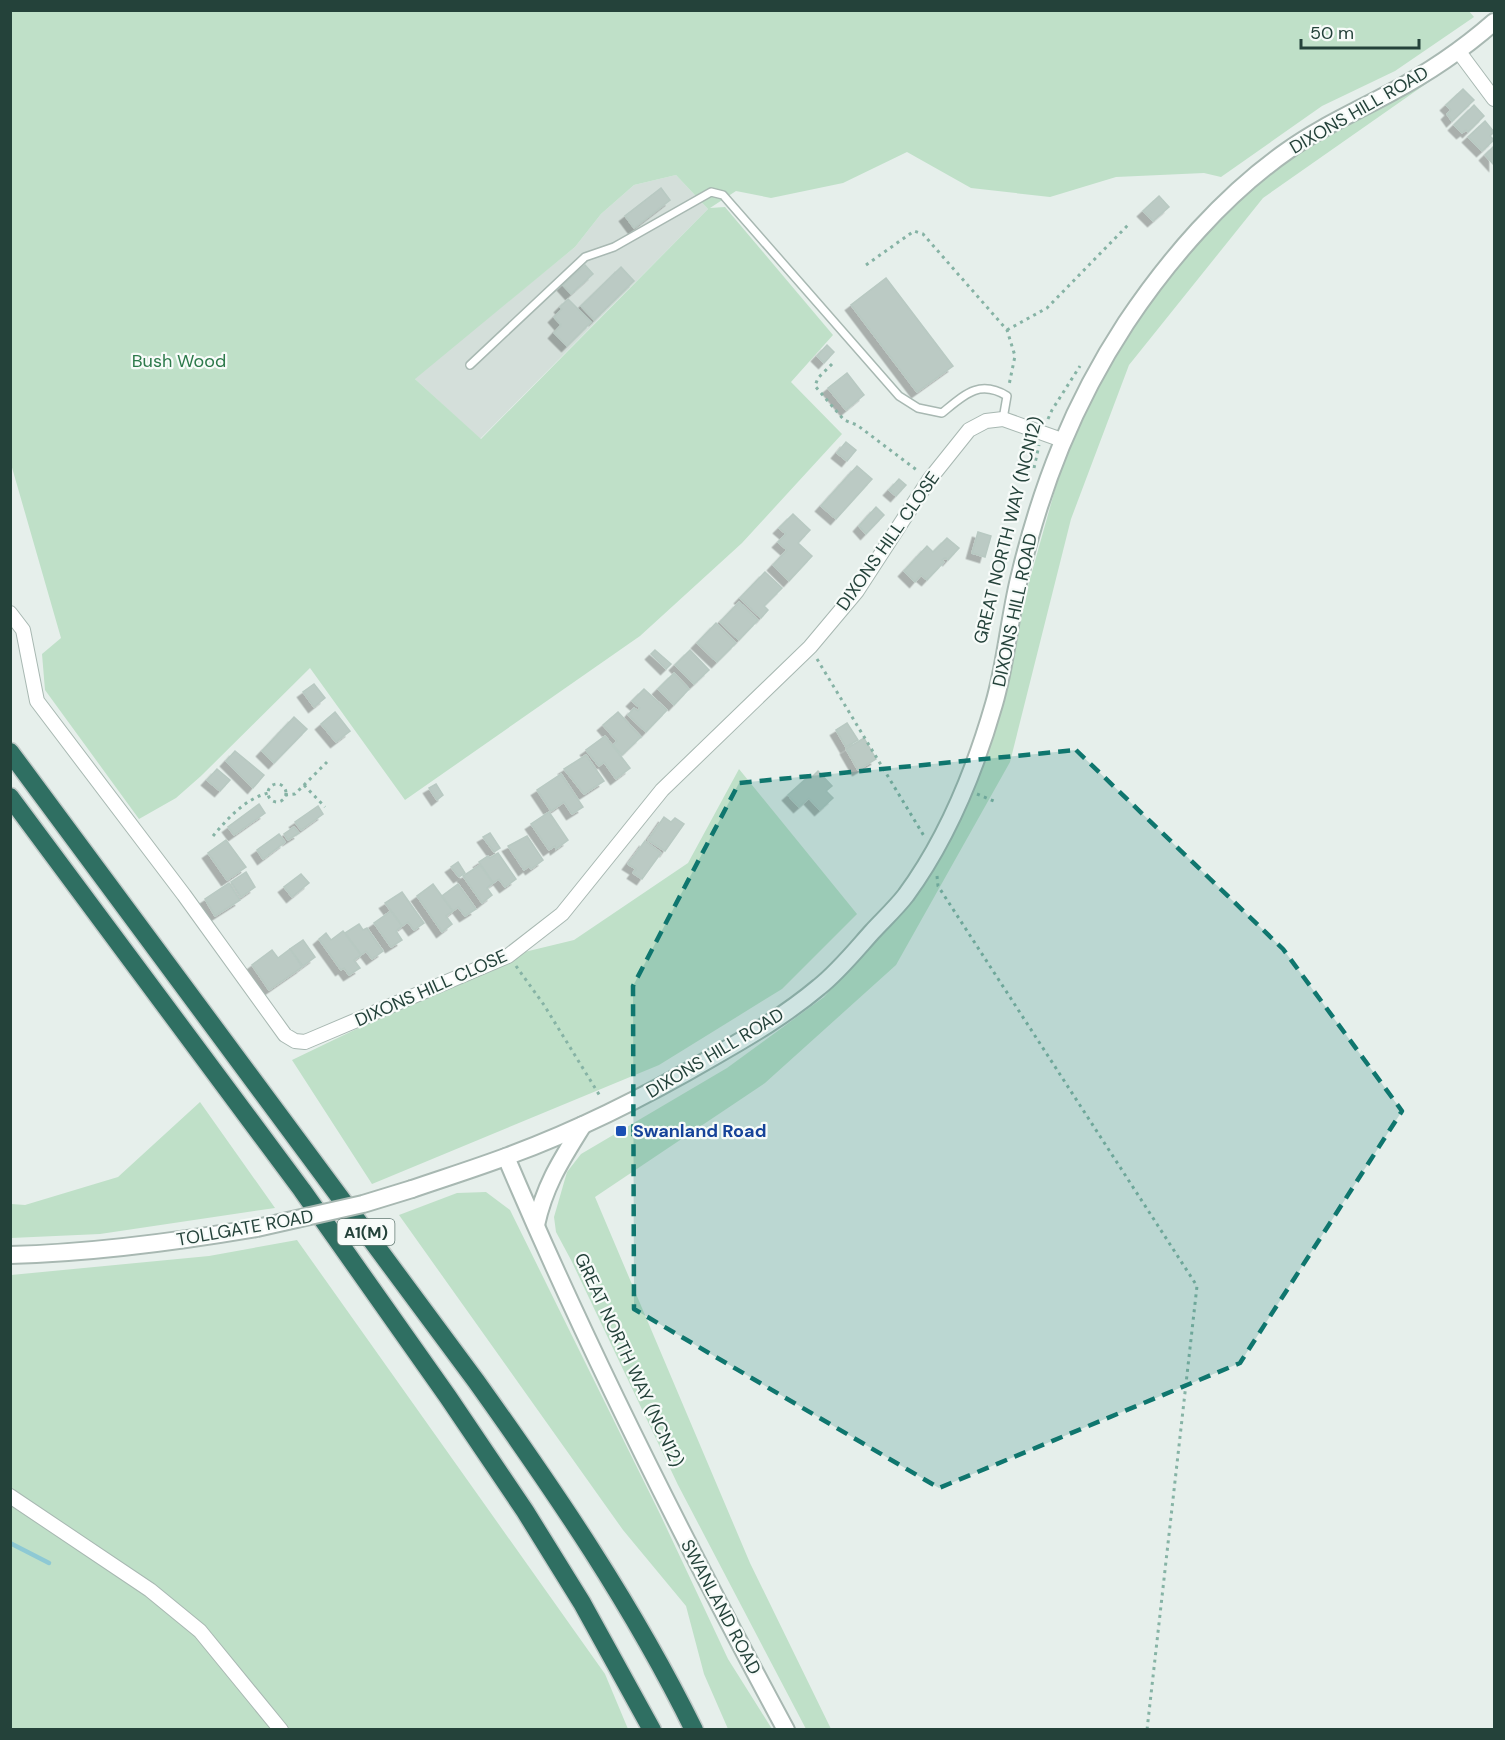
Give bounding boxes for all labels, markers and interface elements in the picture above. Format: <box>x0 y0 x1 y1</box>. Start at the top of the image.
scale bar <box>1301 12 1420 50</box>
text: 50 m <box>1310 21 1354 45</box>
street label: DIXONS HILL ROAD <box>1285 60 1433 160</box>
park label: Bush Wood <box>132 349 226 373</box>
street label: GREAT NORTH WAY (NCN12) <box>968 414 1048 646</box>
street label: DIXONS HILL CLOSE <box>831 467 945 615</box>
street label: DIXONS HILL ROAD <box>987 531 1043 689</box>
street label: DIXONS HILL CLOSE <box>351 944 511 1032</box>
street label: DIXONS HILL ROAD <box>642 1002 788 1104</box>
place label: Swanland Road <box>633 1119 766 1143</box>
marker: Swanland Road <box>614 1124 628 1138</box>
street label: TOLLGATE ROAD <box>175 1204 315 1252</box>
road number: A1(M) <box>338 1219 394 1245</box>
street label: GREAT NORTH WAY (NCN12) <box>569 1249 689 1471</box>
street label: SWANLAND ROAD <box>675 1535 767 1679</box>

